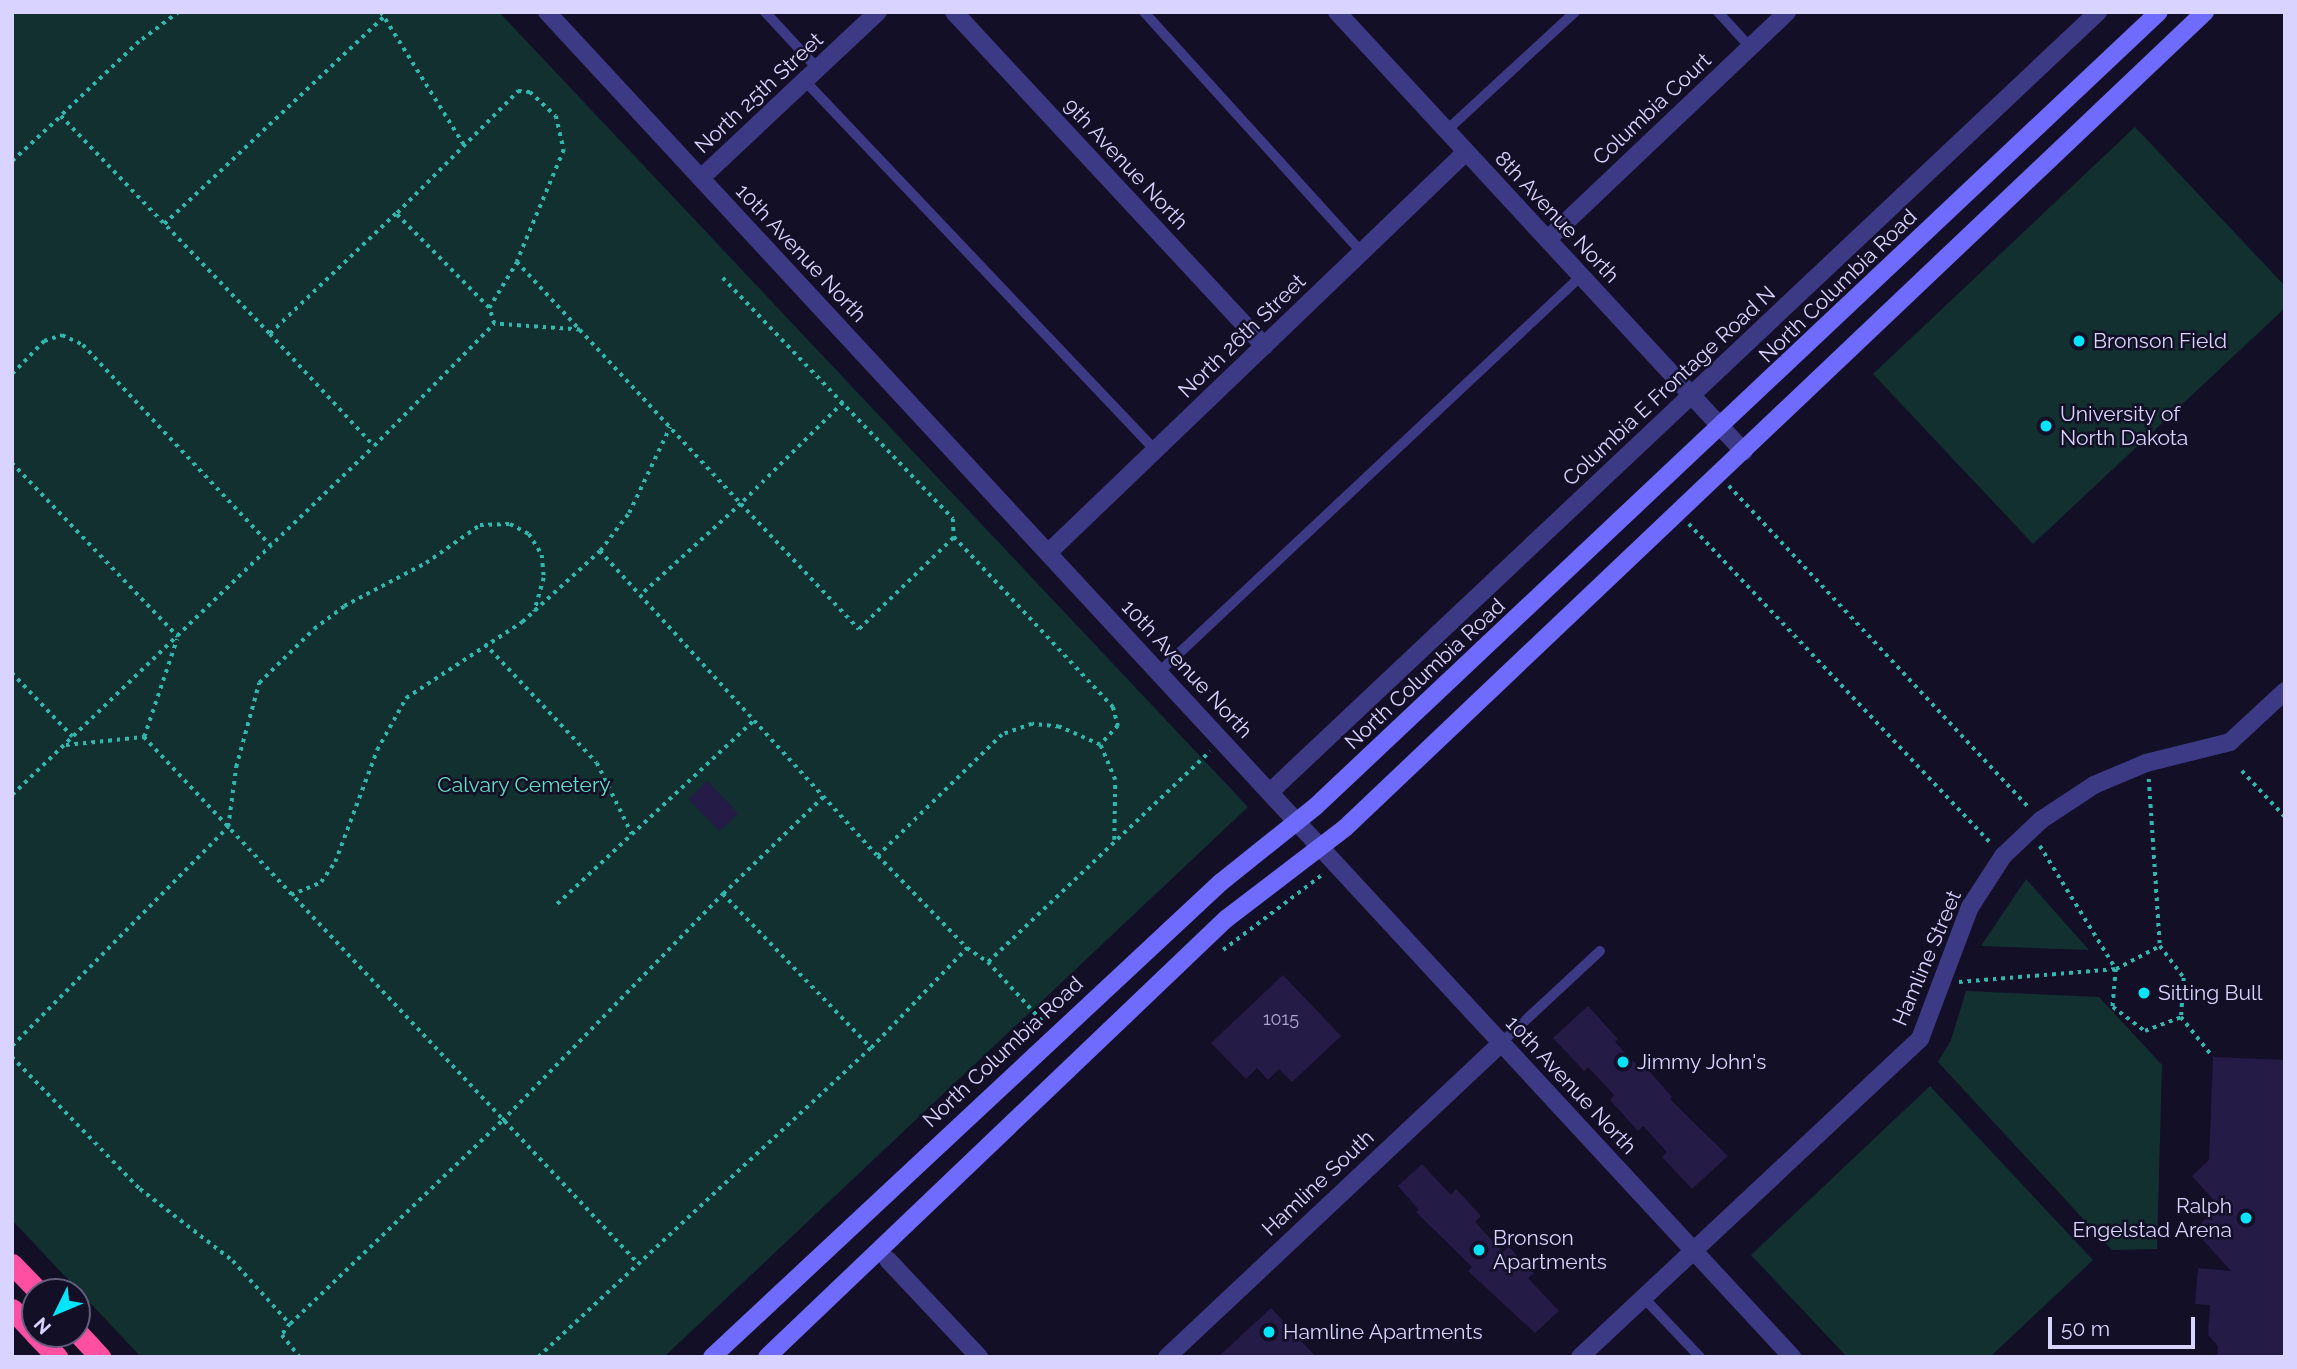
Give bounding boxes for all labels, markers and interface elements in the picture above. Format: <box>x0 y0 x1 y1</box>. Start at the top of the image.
street label: North 25th Street <box>690 27 828 159</box>
street label: Columbia Court <box>1588 48 1716 170</box>
street label: 9th Avenue North <box>1058 93 1194 235</box>
street label: 8th Avenue North <box>1489 146 1625 288</box>
street label: 10th Avenue North <box>730 178 872 328</box>
street label: North Columbia Road <box>1754 204 1922 368</box>
street label: North 26th Street <box>1173 269 1311 403</box>
street label: Columbia E Frontage Road N <box>1558 281 1780 491</box>
place label: Bronson Field <box>2093 328 2227 354</box>
marker: Bronson Field <box>2071 333 2087 349</box>
place label: University of North Dakota <box>2060 401 2188 451</box>
marker: University of North Dakota <box>2038 418 2054 434</box>
street label: North Columbia Road <box>1340 593 1510 755</box>
street label: 10th Avenue North <box>1116 594 1258 744</box>
park label: Calvary Cemetery <box>437 772 611 798</box>
street label: Hamline Street <box>1887 887 1967 1029</box>
street label: North Columbia Road <box>918 971 1088 1133</box>
place label: Sitting Bull <box>2158 980 2262 1006</box>
marker: Sitting Bull <box>2136 985 2152 1001</box>
house number: 1015 <box>1263 1008 1299 1030</box>
street label: 10th Avenue North <box>1500 1010 1642 1160</box>
place label: Jimmy John's <box>1637 1049 1768 1075</box>
marker: Jimmy John's <box>1615 1054 1631 1070</box>
street label: Hamline South <box>1257 1125 1379 1241</box>
place label: Ralph Engelstad Arena <box>2072 1193 2232 1243</box>
marker: Ralph Engelstad Arena <box>2238 1210 2254 1226</box>
place label: Bronson Apartments <box>1493 1225 1607 1275</box>
marker: Bronson Apartments <box>1471 1242 1487 1258</box>
north arrow <box>21 1278 91 1348</box>
scale bar <box>2052 1302 2199 1346</box>
text: N <box>29 1313 55 1339</box>
text: 50 m <box>2061 1316 2110 1341</box>
place label: Hamline Apartments <box>1283 1319 1483 1345</box>
marker: Hamline Apartments <box>1261 1324 1277 1340</box>

